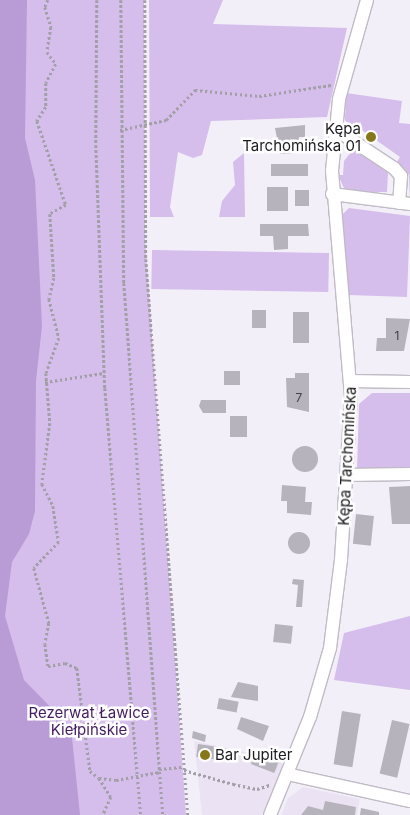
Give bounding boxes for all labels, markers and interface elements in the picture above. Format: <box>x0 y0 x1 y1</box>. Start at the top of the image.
place label: Kępa Tarchomińska 01 <box>242 119 361 154</box>
marker: Kępa Tarchomińska 01 <box>365 131 377 143</box>
house number: 1 <box>395 329 399 343</box>
street label: Kępa Tarchomińska <box>334 386 360 526</box>
house number: 7 <box>296 391 302 405</box>
park label: Rezerwat Ławice Kiełpińskie <box>29 703 149 738</box>
place label: Bar Jupiter <box>215 746 293 764</box>
marker: Bar Jupiter <box>199 749 211 761</box>

